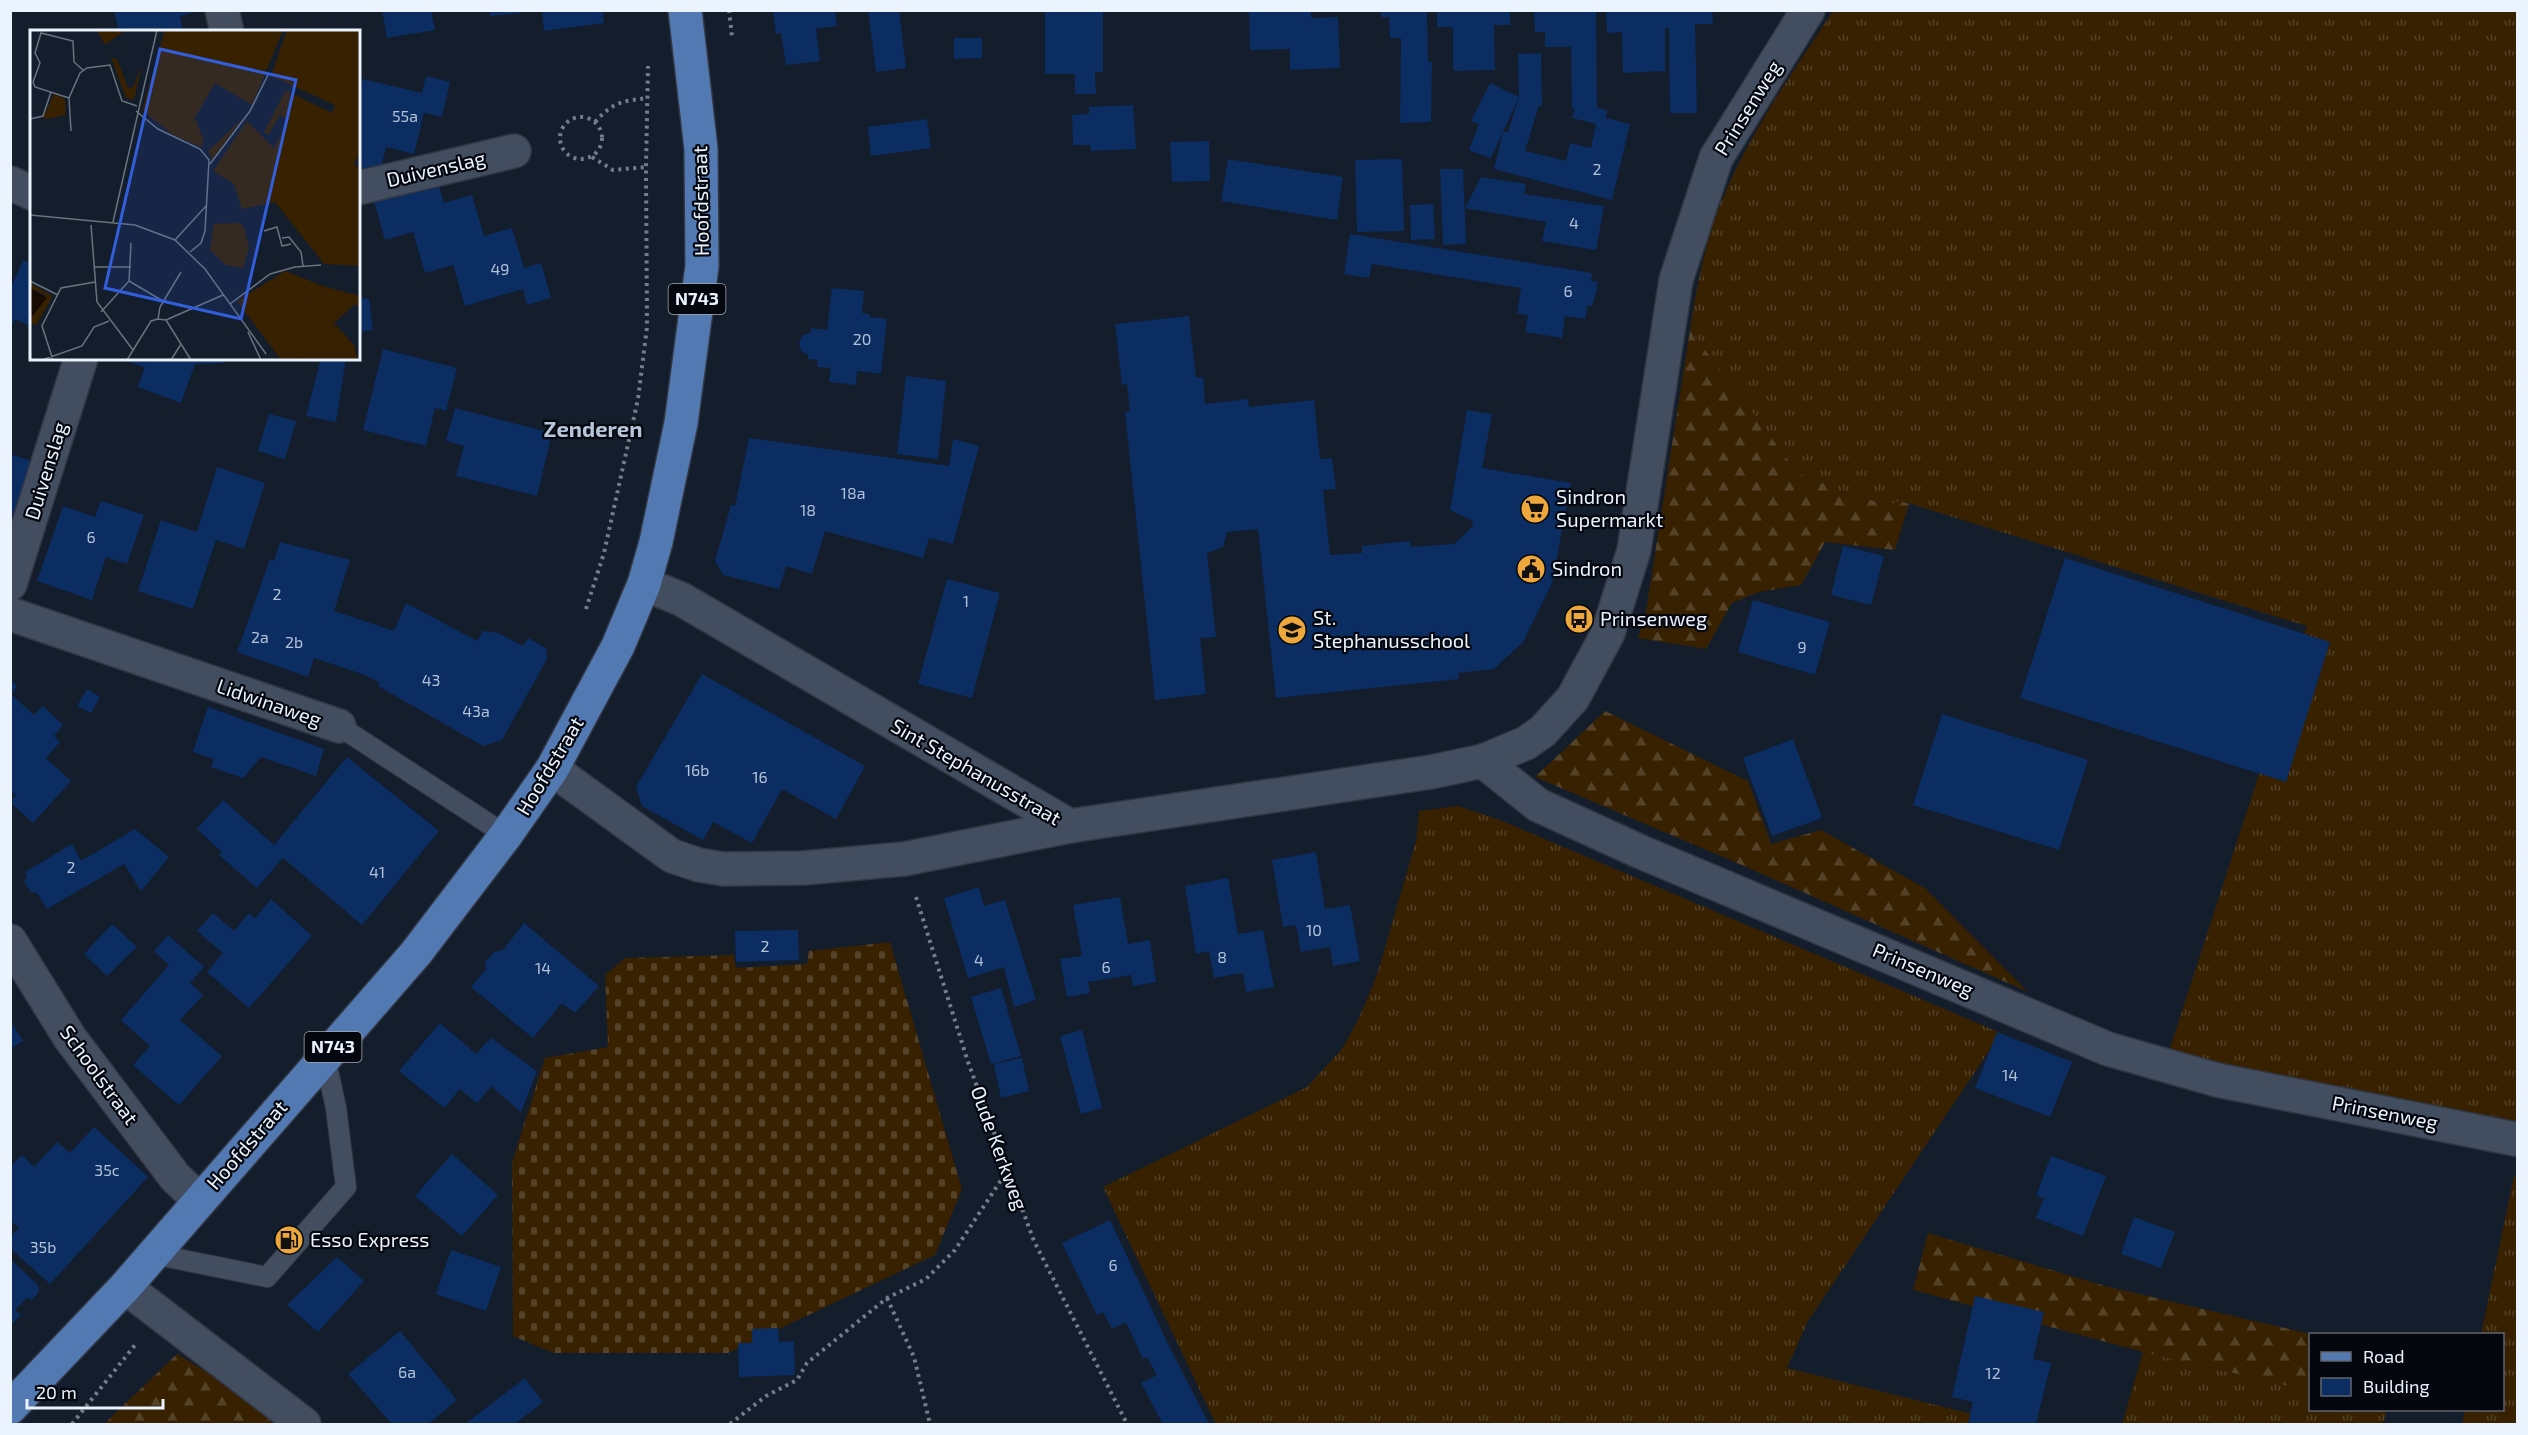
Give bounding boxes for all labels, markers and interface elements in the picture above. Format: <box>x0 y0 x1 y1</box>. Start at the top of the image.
inset map <box>30 30 360 360</box>
street label: Prinsenweg <box>1709 56 1786 159</box>
house number: 55a <box>392 106 418 125</box>
street label: Duivenslag <box>384 145 488 191</box>
street label: Hoofdstraat <box>687 145 713 256</box>
house number: 2 <box>1593 159 1602 178</box>
house number: 4 <box>1569 213 1579 232</box>
house number: 49 <box>491 259 510 278</box>
house number: 6 <box>1563 281 1573 300</box>
road number: N743 <box>668 284 726 314</box>
house number: 20 <box>853 329 871 348</box>
district label: Zenderen <box>544 415 642 441</box>
street label: Duivenslag <box>19 419 71 522</box>
house number: 18a <box>841 483 865 502</box>
place label: Sindron Supermarkt <box>1556 484 1664 531</box>
supermarket icon: Sindron Supermarkt <box>1519 493 1551 525</box>
house number: 18 <box>800 500 816 519</box>
house number: 6 <box>86 527 96 546</box>
public building icon: Sindron <box>1515 553 1547 585</box>
place label: Sindron <box>1552 556 1622 580</box>
house number: 2 <box>273 584 282 603</box>
house number: 1 <box>963 591 969 610</box>
bus stop icon: Prinsenweg <box>1563 603 1595 635</box>
place label: St. Stephanusschool <box>1313 605 1470 652</box>
place label: Prinsenweg <box>1600 606 1707 630</box>
school or university icon: St. Stephanusschool <box>1276 614 1308 646</box>
house number: 2a <box>251 627 269 646</box>
house number: 2b <box>285 632 303 651</box>
house number: 9 <box>1797 637 1807 656</box>
house number: 43 <box>422 670 440 689</box>
street label: Lidwinaweg <box>214 673 325 731</box>
house number: 43a <box>462 701 490 720</box>
street label: Hoofdstraat <box>510 712 588 819</box>
street label: Sint Stephanusstraat <box>887 713 1066 830</box>
house number: 16b <box>685 760 709 779</box>
house number: 16 <box>752 767 768 786</box>
house number: 2 <box>67 857 76 876</box>
house number: 41 <box>369 862 385 881</box>
house number: 10 <box>1306 920 1322 939</box>
house number: 2 <box>761 936 770 955</box>
street label: Prinsenweg <box>1869 937 1977 1001</box>
house number: 8 <box>1217 947 1227 966</box>
house number: 4 <box>974 950 984 969</box>
house number: 6 <box>1101 957 1111 976</box>
house number: 14 <box>535 958 551 977</box>
street label: Schoolstraat <box>56 1020 144 1129</box>
road number: N743 <box>304 1032 362 1062</box>
house number: 14 <box>2002 1065 2018 1084</box>
street label: Oude Kerkweg <box>966 1082 1033 1213</box>
street label: Prinsenweg <box>2330 1090 2440 1134</box>
street label: Hoofdstraat <box>201 1095 292 1194</box>
house number: 35c <box>94 1160 120 1179</box>
fuel station icon: Esso Express <box>273 1224 305 1256</box>
place label: Esso Express <box>310 1227 430 1251</box>
house number: 35b <box>30 1237 56 1256</box>
house number: 6 <box>1108 1255 1118 1274</box>
legend <box>2309 1333 2504 1411</box>
text: Road <box>2363 1345 2404 1367</box>
house number: 6a <box>398 1362 416 1381</box>
house number: 12 <box>1985 1363 2001 1382</box>
scale bar <box>27 1372 164 1410</box>
text: Building <box>2363 1375 2430 1397</box>
text: 20 m <box>36 1381 77 1403</box>

